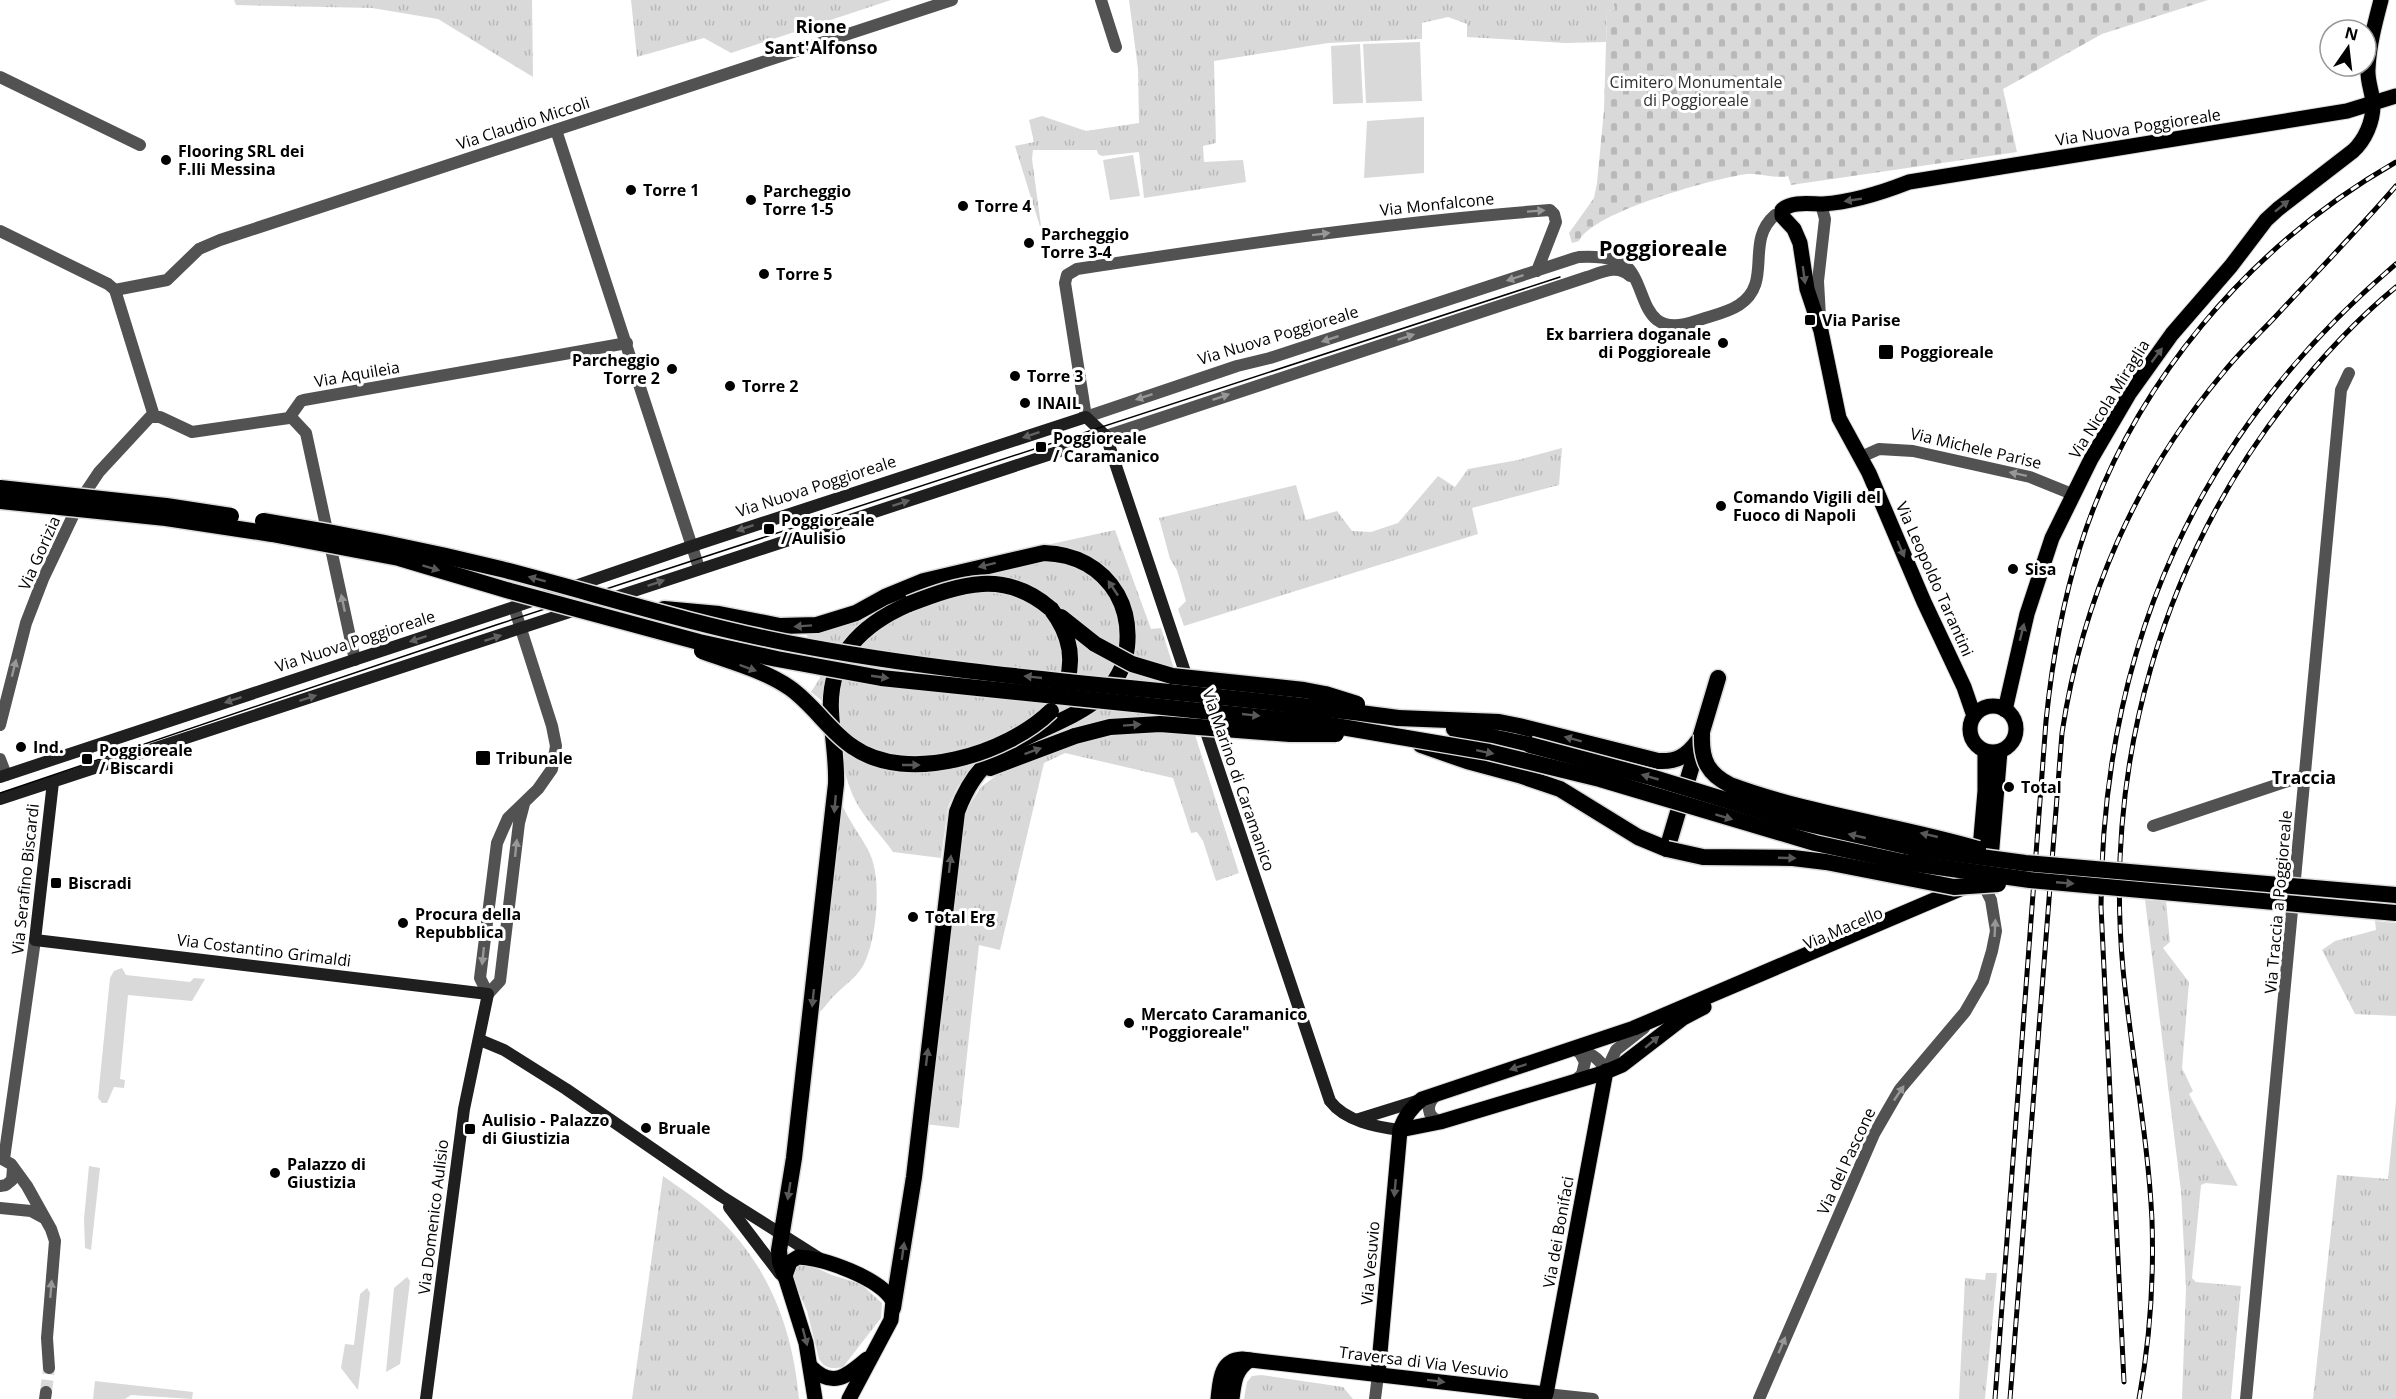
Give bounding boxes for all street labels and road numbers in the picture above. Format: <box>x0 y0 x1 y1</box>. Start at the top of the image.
street label: Via Claudio Miccoli <box>454 91 592 155</box>
street label: Via Nuova Poggioreale <box>2054 103 2222 151</box>
street label: Via Monfalcone <box>1379 187 1495 221</box>
street label: Via Nuova Poggioreale <box>1195 300 1361 370</box>
street label: Via Nicola Miraglia <box>2063 335 2155 463</box>
street label: Via Aquileia <box>313 356 401 392</box>
street label: Via Michele Parise <box>1908 422 2044 474</box>
street label: Via Nuova Poggioreale <box>733 450 899 522</box>
street label: Via Leopoldo Tarantini <box>1891 498 1979 660</box>
street label: Via Gorizia <box>13 512 65 594</box>
street label: Via Nuova Poggioreale <box>272 605 438 677</box>
street label: Via Marino di Caramanico <box>1197 686 1281 874</box>
street label: Via Serafino Biscardi <box>6 802 44 956</box>
street label: Via Traccia a Poggioreale <box>2259 809 2297 995</box>
street label: Via Macello <box>1800 901 1886 955</box>
street label: Via Costantino Grimaldi <box>176 928 352 972</box>
street label: Via del Pascone <box>1812 1104 1880 1218</box>
street label: Via Domenico Aulisio <box>413 1138 453 1296</box>
street label: Via dei Bonifaci <box>1537 1174 1579 1290</box>
street label: Via Vesuvio <box>1355 1220 1385 1306</box>
street label: Traversa di Via Vesuvio <box>1338 1341 1510 1383</box>

